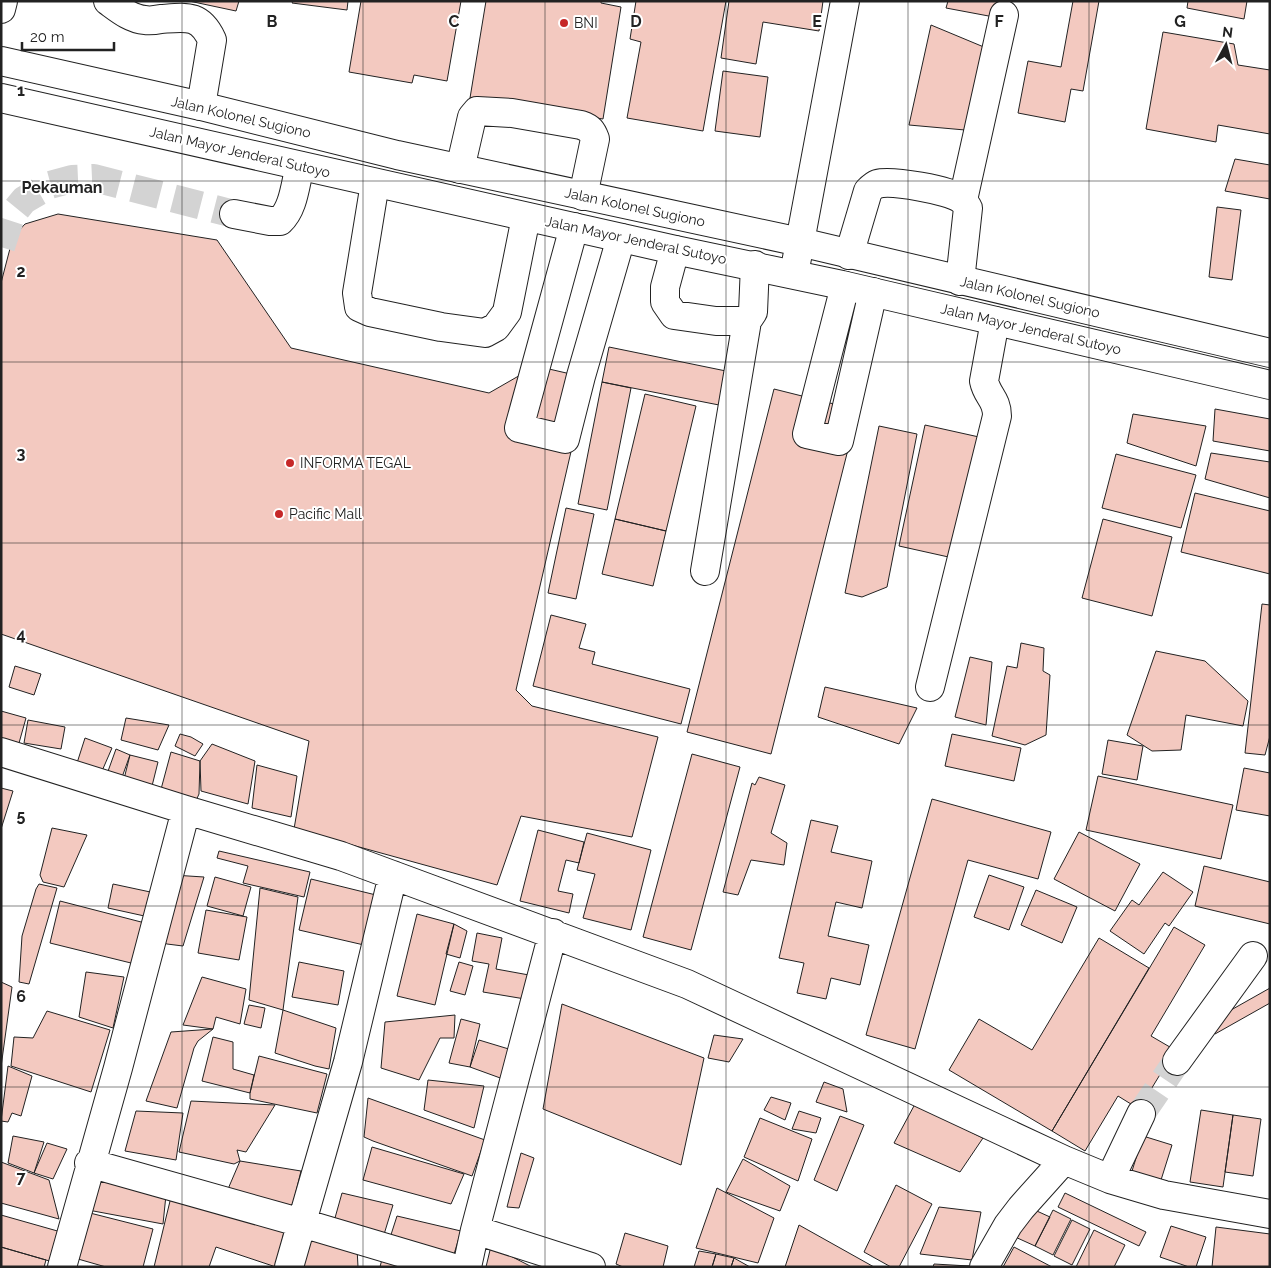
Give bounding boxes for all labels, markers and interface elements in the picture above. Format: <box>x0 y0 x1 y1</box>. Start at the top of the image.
text: B <box>267 12 278 31</box>
text: C <box>449 12 460 31</box>
text: D <box>630 12 642 31</box>
text: E <box>812 12 822 31</box>
text: F <box>994 12 1004 31</box>
text: G <box>1174 12 1186 31</box>
place label: BNI <box>574 15 598 31</box>
marker: BNI <box>558 17 570 29</box>
scale bar <box>22 20 115 52</box>
north arrow <box>1201 20 1251 70</box>
text: N <box>1221 24 1234 41</box>
text: 20 m <box>30 28 65 46</box>
text: 1 <box>17 81 25 100</box>
street label: Jalan Kolonel Sugiono <box>169 93 313 141</box>
street label: Jalan Mayor Jenderal Sutoyo <box>148 123 332 181</box>
district label: Pekauman <box>21 178 103 197</box>
street label: Jalan Kolonel Sugiono <box>563 184 707 230</box>
street label: Jalan Mayor Jenderal Sutoyo <box>544 213 728 267</box>
text: 2 <box>16 262 26 281</box>
street label: Jalan Kolonel Sugiono <box>958 273 1102 321</box>
street label: Jalan Mayor Jenderal Sutoyo <box>939 300 1123 358</box>
text: 3 <box>17 444 26 463</box>
place label: INFORMA TEGAL <box>300 455 411 471</box>
marker: INFORMA TEGAL <box>284 457 296 469</box>
place label: Pacific Mall <box>289 506 362 522</box>
marker: Pacific Mall <box>273 508 285 520</box>
text: 4 <box>16 625 26 644</box>
text: 5 <box>17 806 26 825</box>
text: 6 <box>16 987 26 1006</box>
text: 7 <box>17 1168 26 1187</box>

